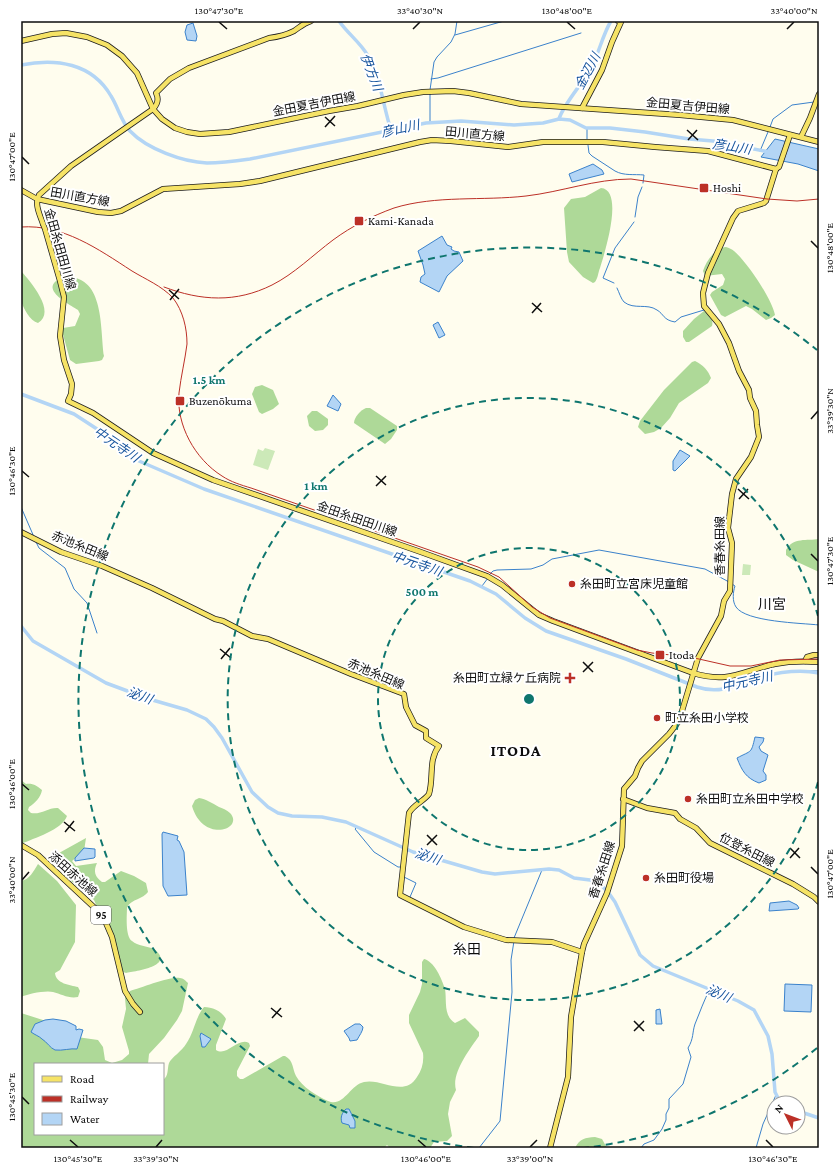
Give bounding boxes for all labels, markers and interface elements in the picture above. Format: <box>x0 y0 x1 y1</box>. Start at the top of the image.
text: 130°47'30"E <box>195 5 244 16</box>
text: 33°40'30"N <box>397 5 443 16</box>
text: 130°48'00"E <box>542 5 593 16</box>
text: 33°40'00"N <box>770 5 818 16</box>
water label: 金辺川 <box>572 49 604 92</box>
water label: 伊方川 <box>358 51 386 95</box>
street label: 金田夏吉伊田線 <box>271 89 357 119</box>
street label: 金田夏吉伊田線 <box>646 95 730 117</box>
water label: 彦山川 <box>379 117 423 140</box>
street label: 田川直方線 <box>444 124 506 144</box>
text: 130°47'00"E <box>6 132 17 182</box>
water label: 彦山川 <box>711 136 754 157</box>
place label: Hoshi <box>713 181 741 195</box>
marker: Hoshi <box>698 182 710 194</box>
street label: 田川直方線 <box>49 185 111 209</box>
street label: 金田糸田田川線 <box>42 207 78 291</box>
place label: Kami-Kanada <box>368 214 434 228</box>
marker: Kami-Kanada <box>353 215 365 227</box>
text: 130°48'00"E <box>824 222 835 273</box>
text: 1.5 km <box>193 373 226 387</box>
text: 33°39'30"N <box>824 388 835 434</box>
place label: Buzenōkuma <box>189 394 252 408</box>
marker: Buzenōkuma <box>174 395 186 407</box>
water label: 中元寺川 <box>91 424 144 466</box>
text: 130°46'30"E <box>6 446 17 495</box>
text: 1 km <box>304 479 329 493</box>
street label: 金田糸田田川線 <box>315 499 399 539</box>
street label: 香春糸田線 <box>713 516 727 576</box>
street label: 赤池糸田線 <box>50 528 110 564</box>
text: 130°47'30"E <box>824 536 835 585</box>
water label: 中元寺川 <box>390 548 446 580</box>
place label: 糸田町立宮床児童館 <box>580 577 688 591</box>
marker: 糸田町立宮床児童館 <box>567 579 577 589</box>
text: 500 m <box>406 585 439 599</box>
district label: 川宮 <box>758 596 786 612</box>
place label: Itoda <box>669 648 695 662</box>
marker: Itoda <box>654 649 666 661</box>
street label: 赤池糸田線 <box>346 656 406 692</box>
water label: 中元寺川 <box>720 668 776 695</box>
place label: 糸田町立緑ケ丘病院 <box>453 671 561 685</box>
marker: 糸田町立緑ケ丘病院 <box>564 672 576 684</box>
water label: 泌川 <box>125 684 156 708</box>
centre of rings <box>522 692 536 706</box>
place label: 町立糸田小学校 <box>665 711 749 725</box>
marker: 町立糸田小学校 <box>652 713 662 723</box>
district label: ITODA <box>490 742 542 759</box>
text: 130°46'00"E <box>6 759 17 809</box>
place label: 糸田町立糸田中学校 <box>696 792 804 806</box>
marker: 糸田町立糸田中学校 <box>683 794 693 804</box>
street label: 位登糸田線 <box>717 830 777 870</box>
street label: 香春糸田線 <box>586 839 618 901</box>
water label: 泌川 <box>413 845 444 868</box>
street label: 添田赤池線 <box>46 849 100 899</box>
text: 130°47'00"E <box>824 849 835 899</box>
text: 33°40'00"N <box>6 856 17 904</box>
place label: 糸田町役場 <box>654 871 714 885</box>
marker: 糸田町役場 <box>641 873 651 883</box>
road number: 95 <box>91 906 111 924</box>
district label: 糸田 <box>453 941 481 957</box>
water label: 泌川 <box>704 981 736 1006</box>
legend <box>34 1063 164 1135</box>
text: 130°45'30"E <box>6 1072 17 1121</box>
text: Road <box>70 1072 95 1086</box>
text: Railway <box>70 1092 109 1106</box>
north arrow <box>766 1095 806 1135</box>
text: N <box>772 1101 786 1115</box>
text: Water <box>70 1112 100 1126</box>
text: 130°45'30"E <box>54 1153 103 1164</box>
text: 33°39'30"N <box>133 1153 179 1164</box>
text: 130°46'00"E <box>401 1153 451 1164</box>
text: 33°39'00"N <box>507 1153 554 1164</box>
text: 130°46'30"E <box>749 1153 798 1164</box>

